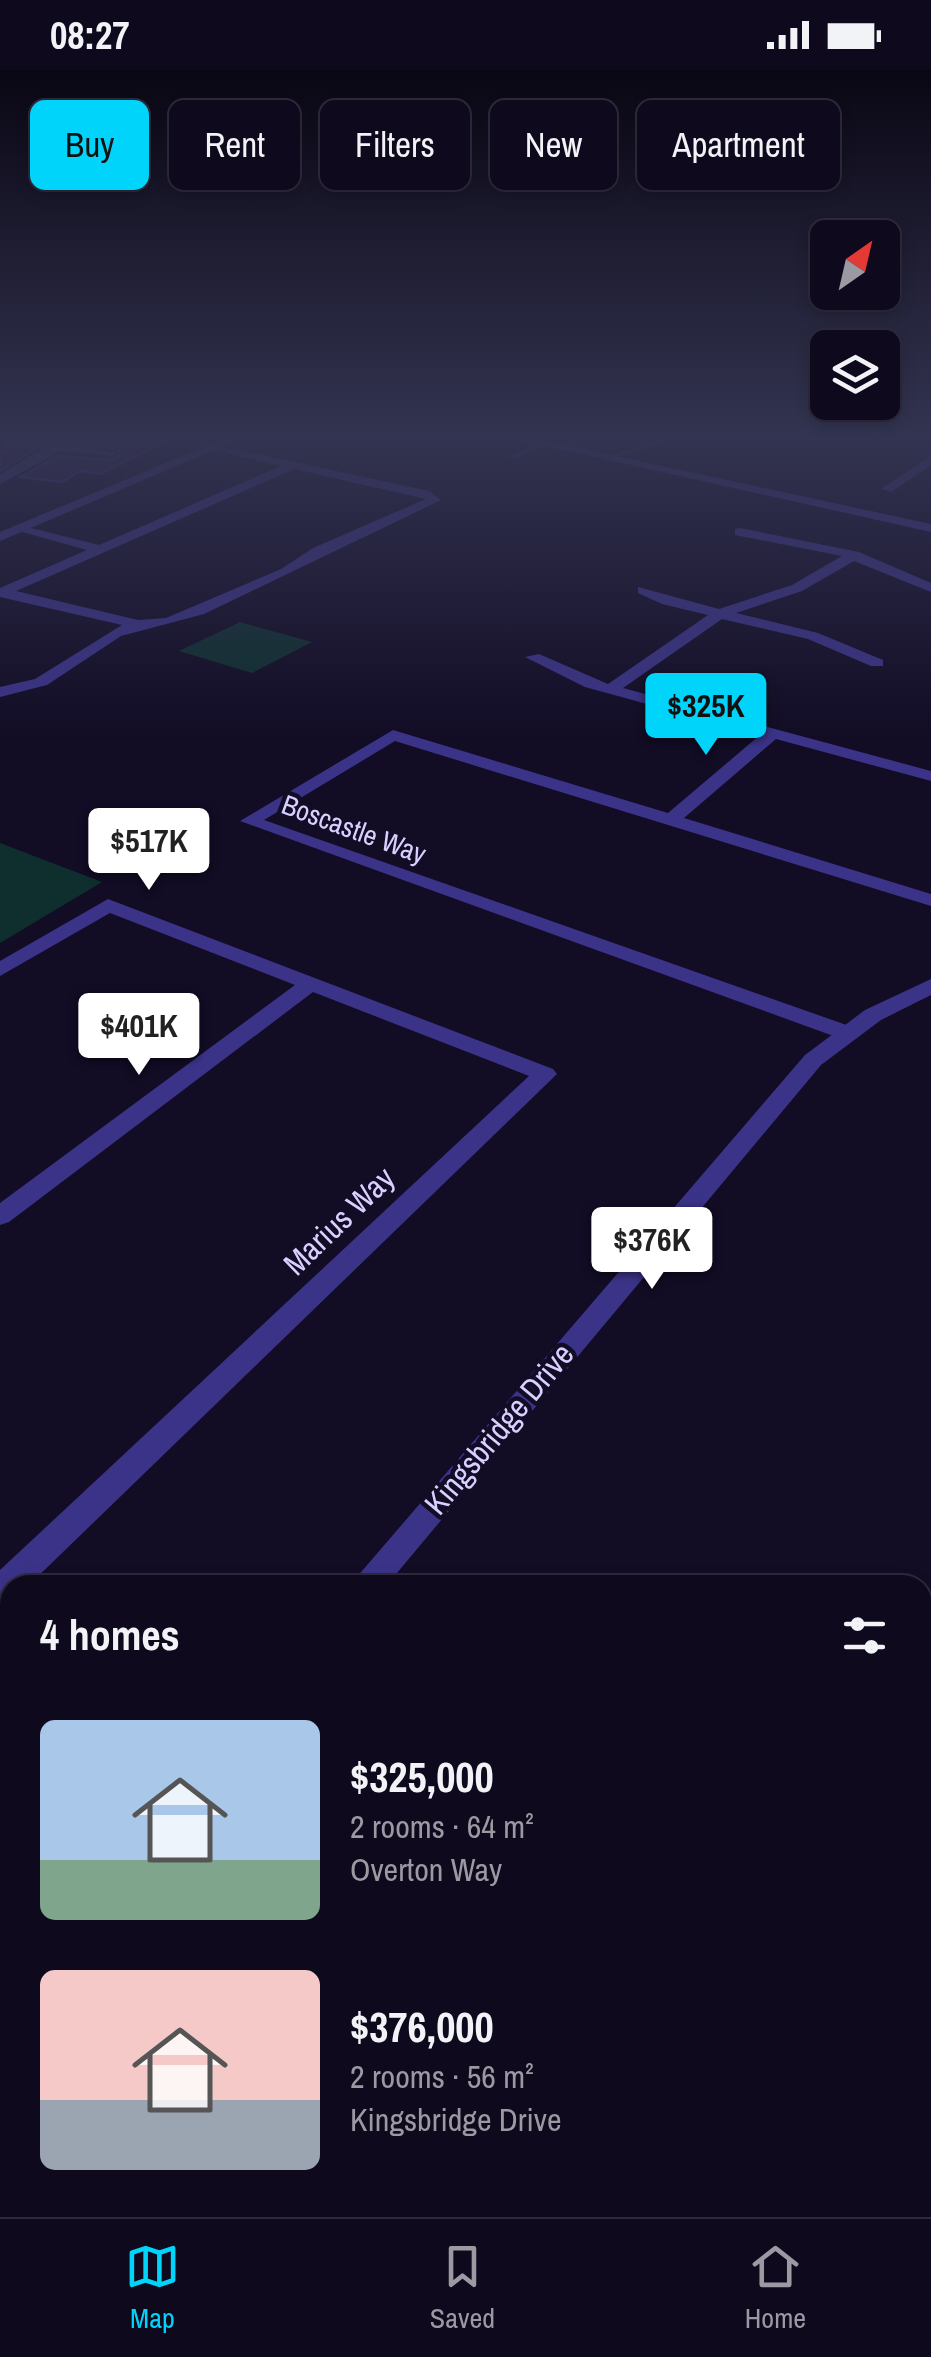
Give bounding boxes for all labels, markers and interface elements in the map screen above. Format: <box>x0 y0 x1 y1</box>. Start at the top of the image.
text: 08:27 <box>50 10 130 61</box>
chip: Buy <box>30 100 149 190</box>
chip: Rent <box>169 100 300 190</box>
chip: Filters <box>320 100 470 190</box>
chip: New <box>490 100 617 190</box>
chip: Apartment <box>637 100 840 190</box>
north arrow <box>810 220 900 310</box>
map controls <box>810 220 900 420</box>
button: layers <box>810 330 900 420</box>
pin: $325K <box>636 673 776 758</box>
text: $325K <box>667 684 745 727</box>
street label: Boscastle Way <box>277 785 432 873</box>
pin: $517K <box>79 808 219 893</box>
text: $517K <box>110 819 188 862</box>
pin: $401K <box>69 993 209 1078</box>
text: $401K <box>100 1004 178 1047</box>
street label: Marius Way <box>274 1157 404 1284</box>
pin: $376K <box>582 1207 722 1292</box>
text: $376K <box>613 1218 691 1261</box>
street label: Kingsbridge Drive <box>414 1334 583 1524</box>
text: 4 homes <box>40 1607 180 1663</box>
icon: filters <box>837 1608 892 1663</box>
text: $325,000 <box>350 1749 494 1805</box>
icon: home <box>120 1760 240 1880</box>
text: 2 rooms · 64 m² <box>350 1805 534 1848</box>
text: Overton Way <box>350 1848 502 1891</box>
text: $376,000 <box>350 1999 494 2055</box>
icon: home <box>120 2010 240 2130</box>
text: 2 rooms · 56 m² <box>350 2055 534 2098</box>
text: Kingsbridge Drive <box>350 2098 562 2141</box>
tab: Map <box>125 2239 180 2337</box>
tab: Saved <box>430 2239 495 2337</box>
tab: Home <box>745 2239 806 2337</box>

